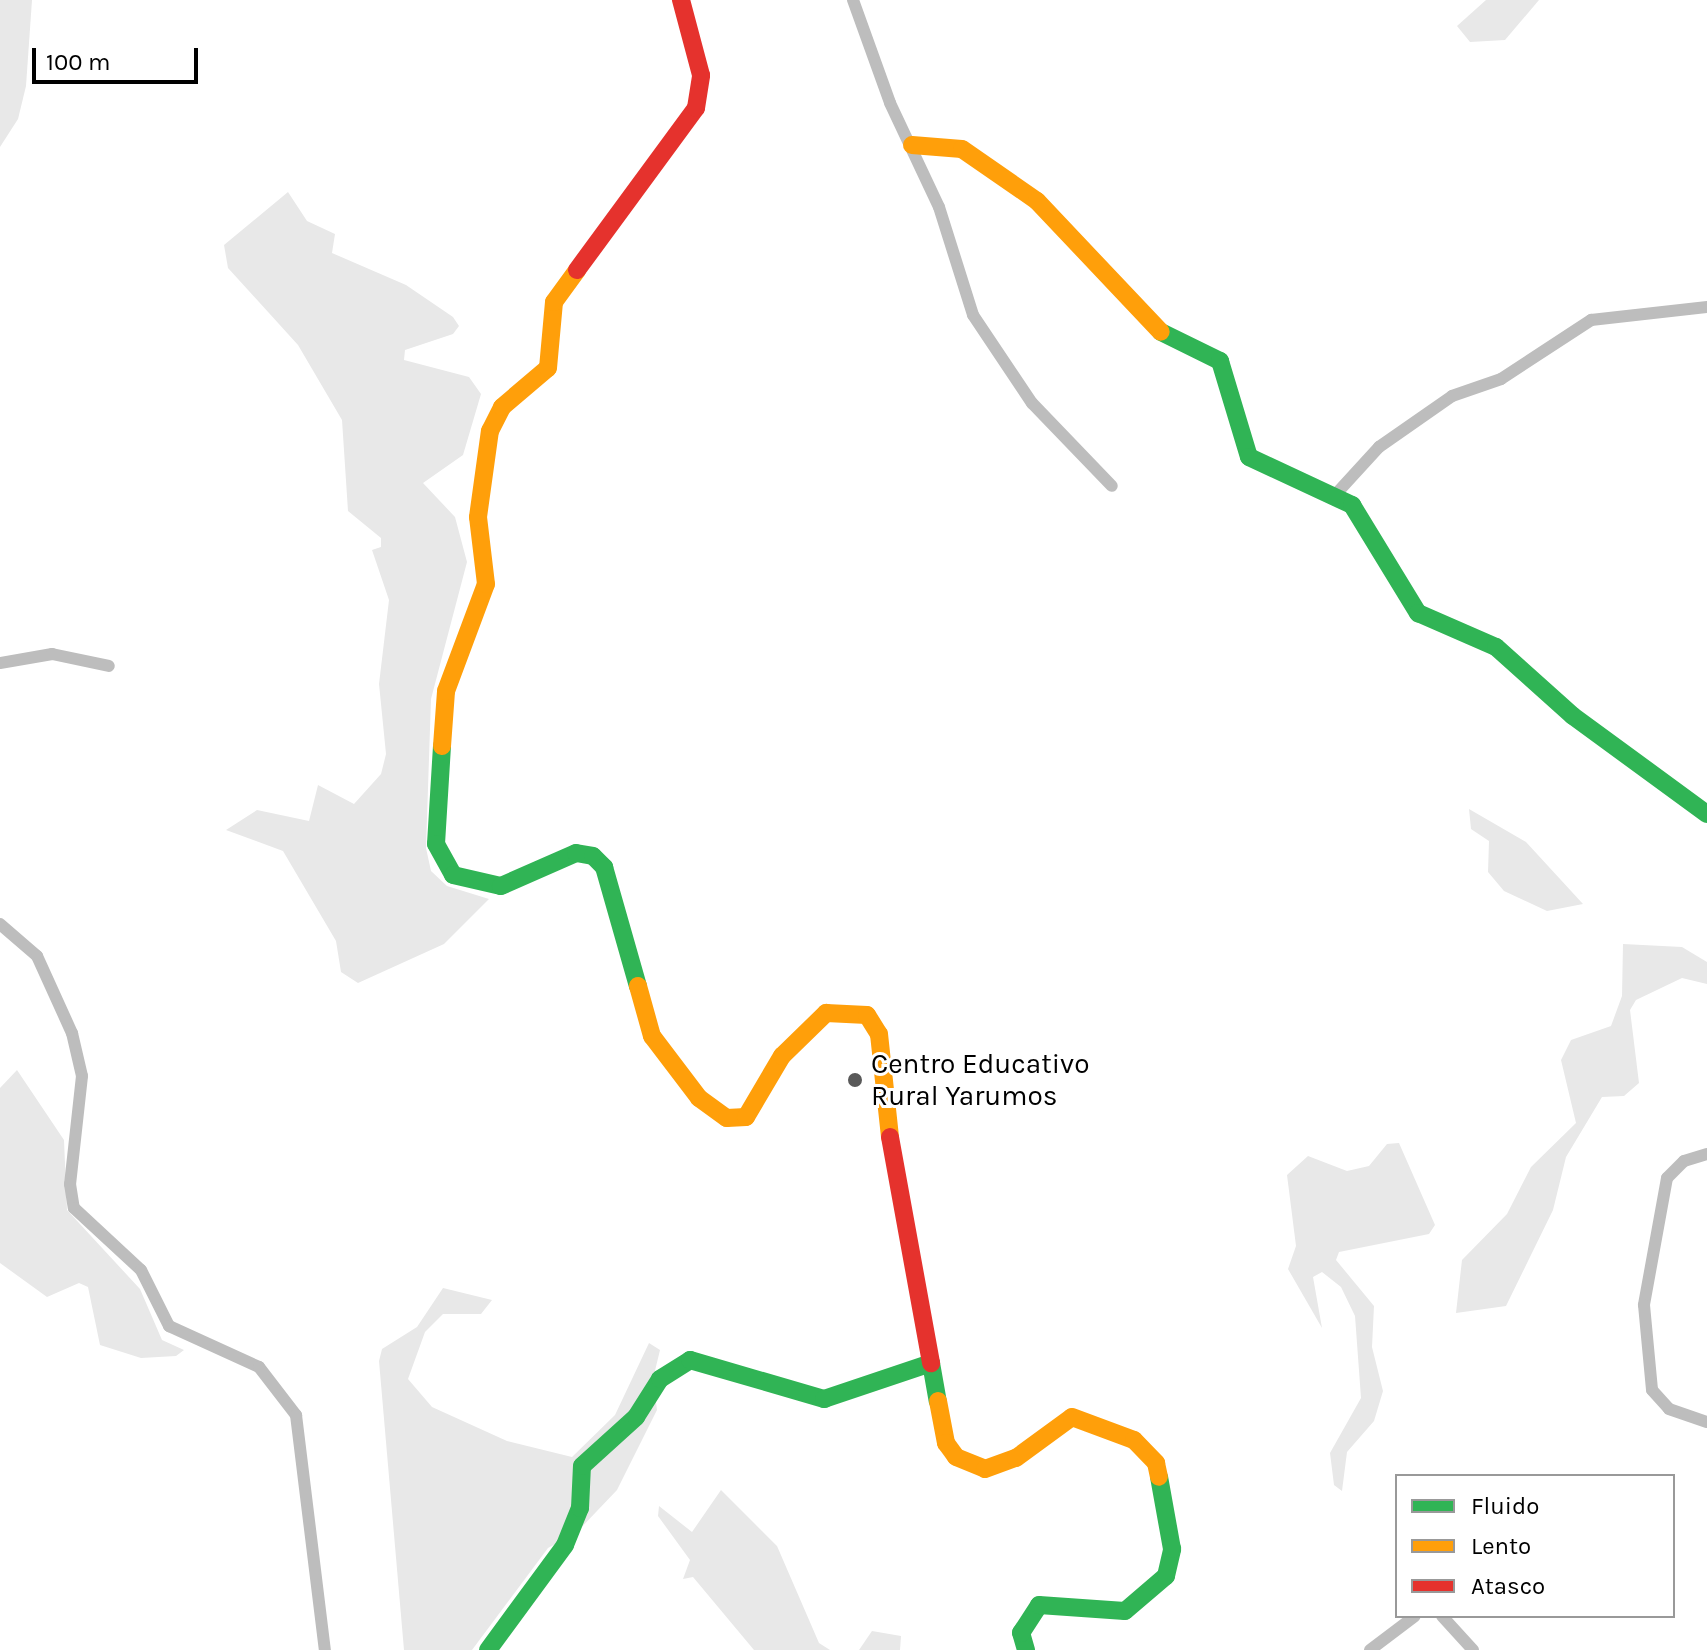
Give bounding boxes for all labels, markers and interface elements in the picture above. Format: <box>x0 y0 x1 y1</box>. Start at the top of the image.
scale bar <box>36 32 202 82</box>
text: 100 m <box>46 48 111 76</box>
place label: Centro Educativo Rural Yarumos <box>871 1047 1089 1113</box>
marker: Centro Educativo Rural Yarumos <box>846 1071 864 1089</box>
legend <box>1395 1474 1675 1618</box>
text: Fluido <box>1471 1492 1539 1520</box>
text: Lento <box>1471 1532 1531 1560</box>
text: Atasco <box>1471 1572 1545 1600</box>

